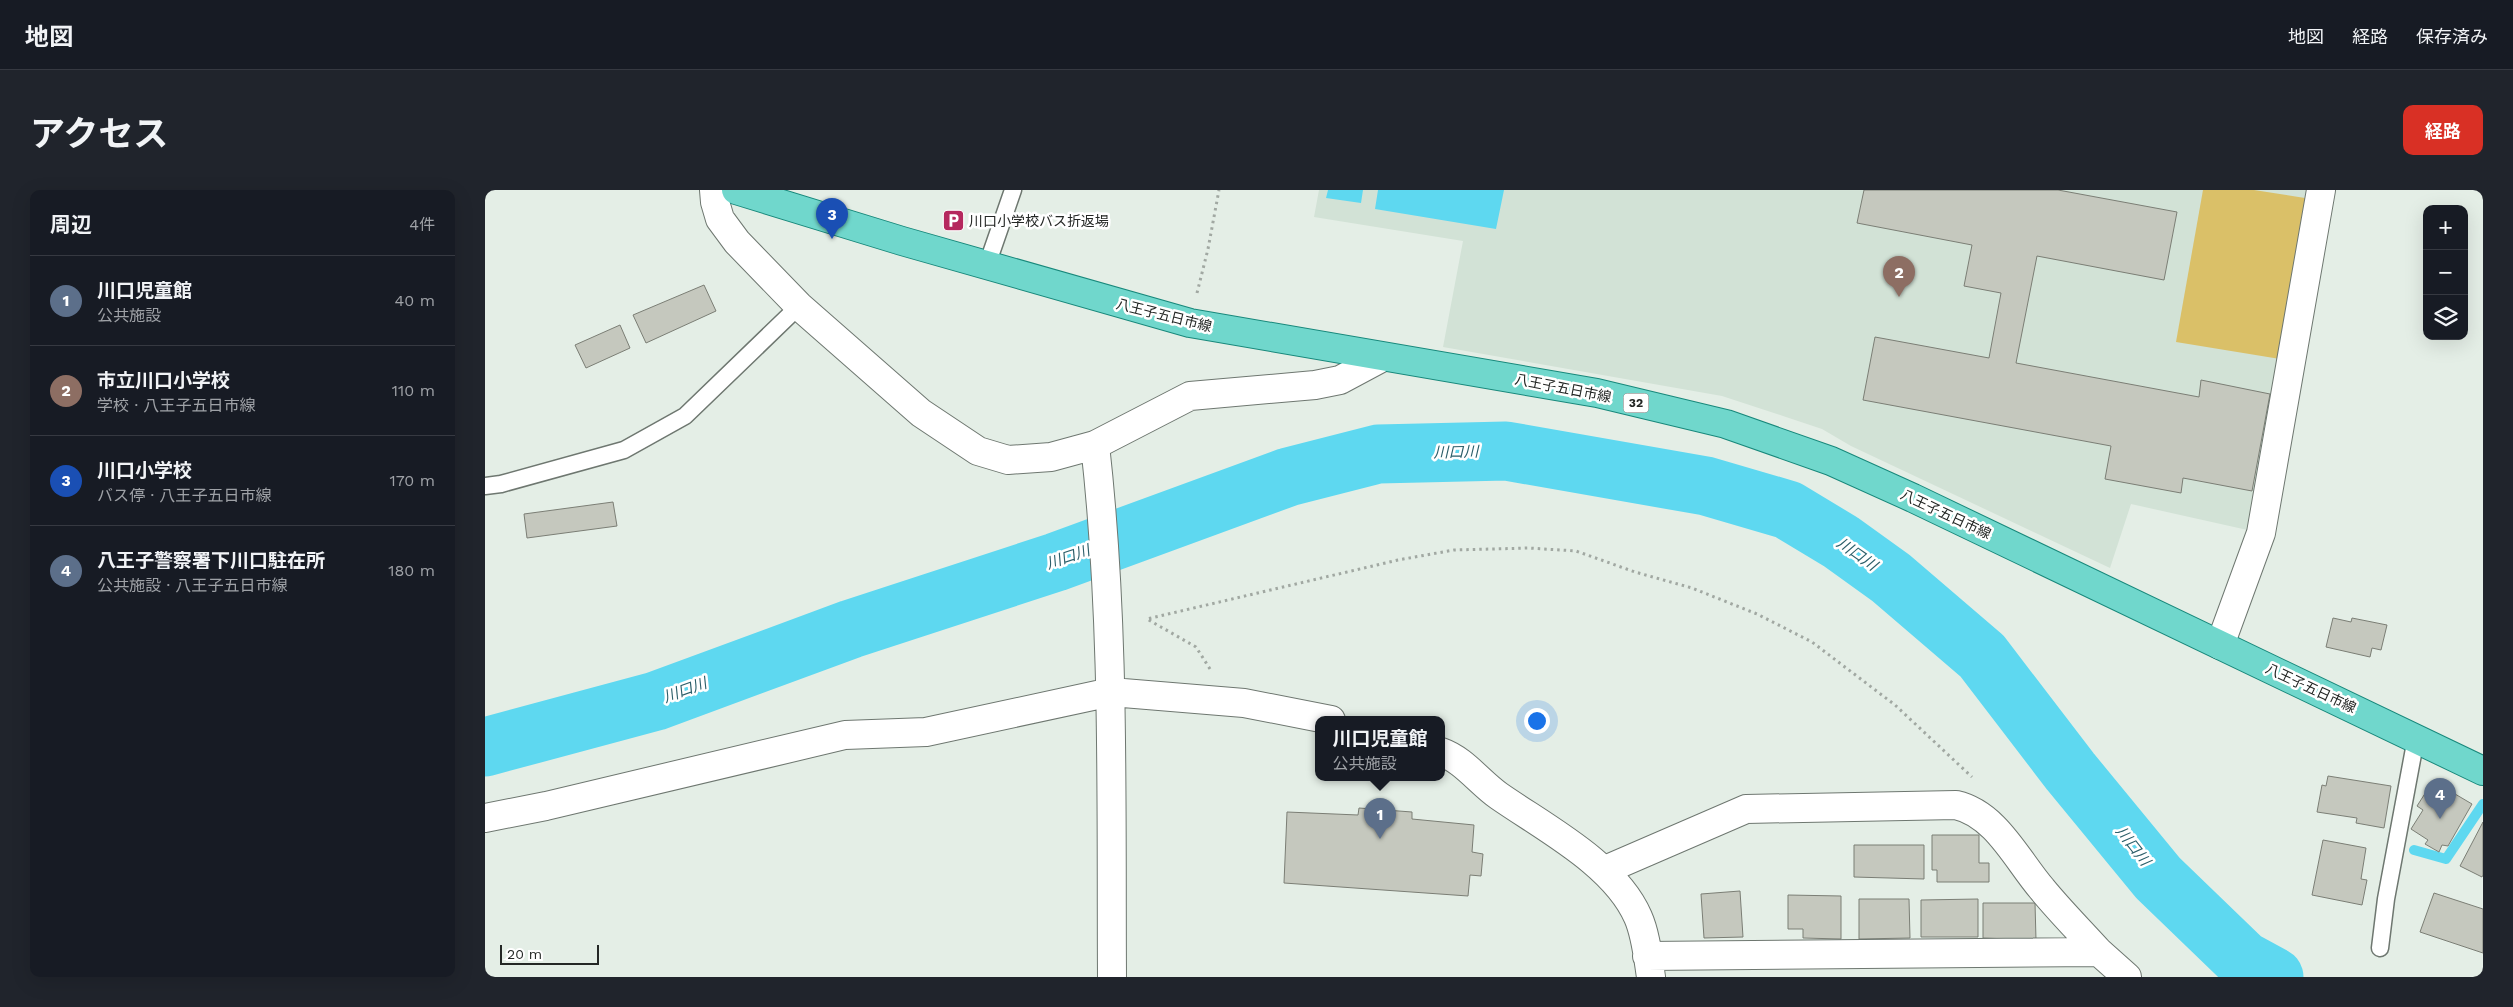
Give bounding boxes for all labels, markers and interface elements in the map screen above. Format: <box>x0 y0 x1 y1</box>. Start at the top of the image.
text: 地図 <box>25 23 73 51</box>
text: 地図 <box>2288 26 2324 47</box>
text: 経路 <box>2352 26 2388 47</box>
text: 保存済み <box>2416 26 2488 47</box>
button: 経路 <box>2403 105 2483 155</box>
text: アクセス <box>30 113 168 155</box>
pin: 3 <box>816 198 848 239</box>
map controls <box>2423 205 2468 340</box>
button: + <box>2423 205 2468 250</box>
parking icon: 川口小学校バス折返場 <box>941 209 965 233</box>
text: 周辺 <box>50 212 92 237</box>
place label: 川口小学校バス折返場 <box>969 213 1109 229</box>
text: 4件 <box>409 215 435 234</box>
button: − <box>2423 250 2468 295</box>
pin: 2 <box>1883 256 1915 297</box>
text: 川口児童館 <box>97 279 192 302</box>
text: 1 <box>63 291 69 310</box>
text: 40 m <box>395 291 435 310</box>
street label: 八王子五日市線 <box>1115 295 1213 335</box>
button: layers <box>2423 295 2468 340</box>
text: 公共施設 <box>97 306 161 325</box>
text: 市立川口小学校 <box>97 369 230 392</box>
street label: 八王子五日市線 <box>1513 371 1613 405</box>
text: 2 <box>61 381 71 400</box>
text: 110 m <box>392 381 435 400</box>
road number: 32 <box>1623 394 1649 412</box>
text: 学校 · 八王子五日市線 <box>97 396 256 415</box>
water label: 川口川 <box>1433 443 1481 461</box>
text: 川口小学校 <box>97 459 192 482</box>
text: 3 <box>61 471 71 490</box>
text: 170 m <box>389 471 435 490</box>
text: バス停 · 八王子五日市線 <box>97 486 272 505</box>
street label: 八王子五日市線 <box>1898 486 1994 542</box>
water label: 川口川 <box>1833 534 1882 575</box>
water label: 川口川 <box>1044 541 1094 573</box>
text: 八王子警察署下川口駐在所 <box>97 549 325 572</box>
text: 4 <box>61 561 71 580</box>
text: 180 m <box>388 561 435 580</box>
text: 公共施設 · 八王子五日市線 <box>97 576 288 595</box>
street label: 八王子五日市線 <box>2263 660 2359 716</box>
water label: 川口川 <box>661 673 711 706</box>
your location <box>1524 708 1550 734</box>
popup <box>1315 716 1445 781</box>
text: 川口児童館 <box>1332 727 1428 750</box>
text: 公共施設 <box>1332 754 1397 773</box>
pin: 4 <box>2424 778 2456 819</box>
pin: 1 <box>1364 798 1396 839</box>
water label: 川口川 <box>2112 823 2155 871</box>
scale bar <box>500 942 599 965</box>
text: 20 m <box>507 946 542 962</box>

